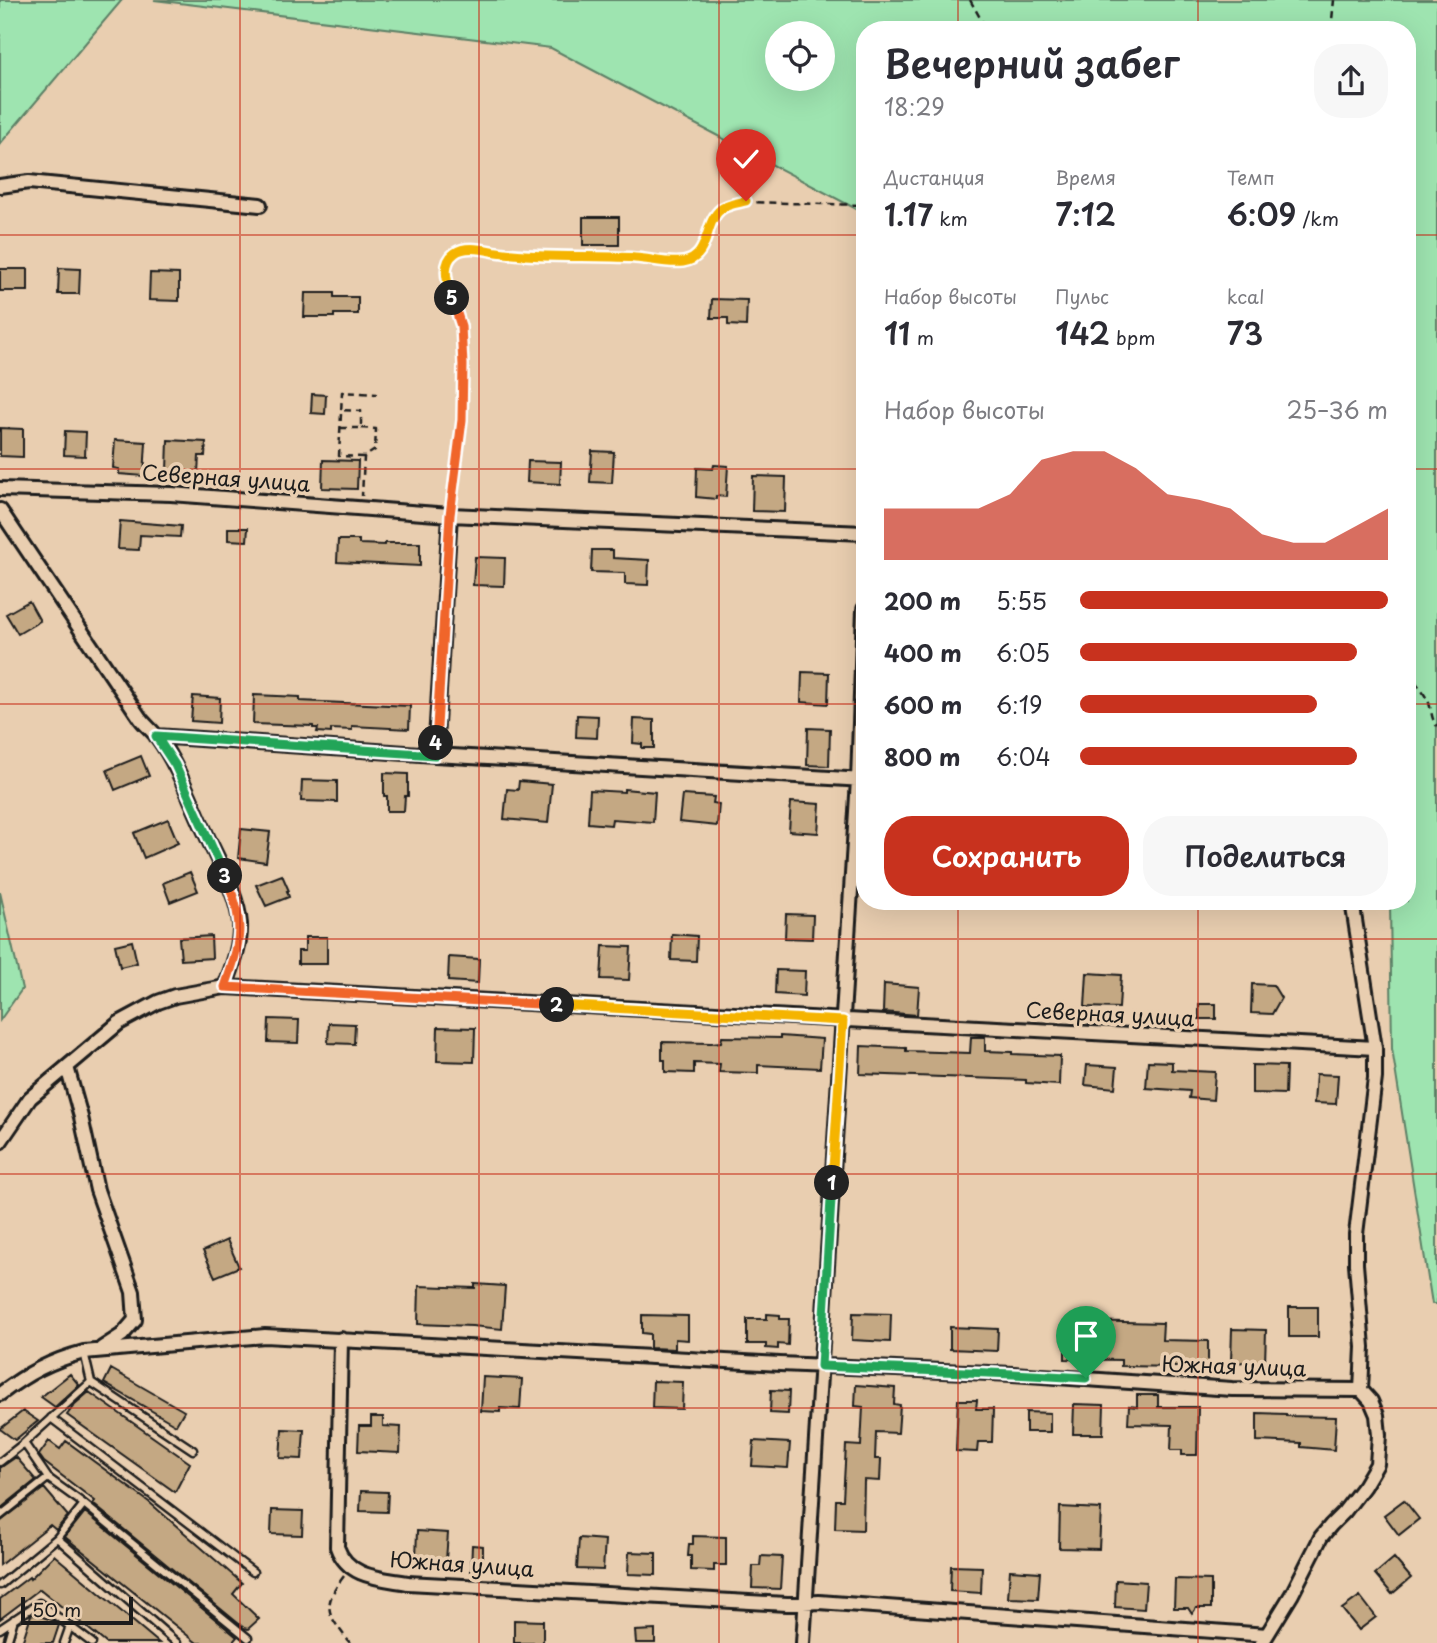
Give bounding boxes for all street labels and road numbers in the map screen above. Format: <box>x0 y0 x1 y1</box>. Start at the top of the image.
street label: Северная улица <box>141 455 312 499</box>
street label: Северная улица <box>1025 993 1196 1033</box>
street label: Южная улица <box>1161 1346 1308 1384</box>
street label: Южная улица <box>389 1542 536 1584</box>

